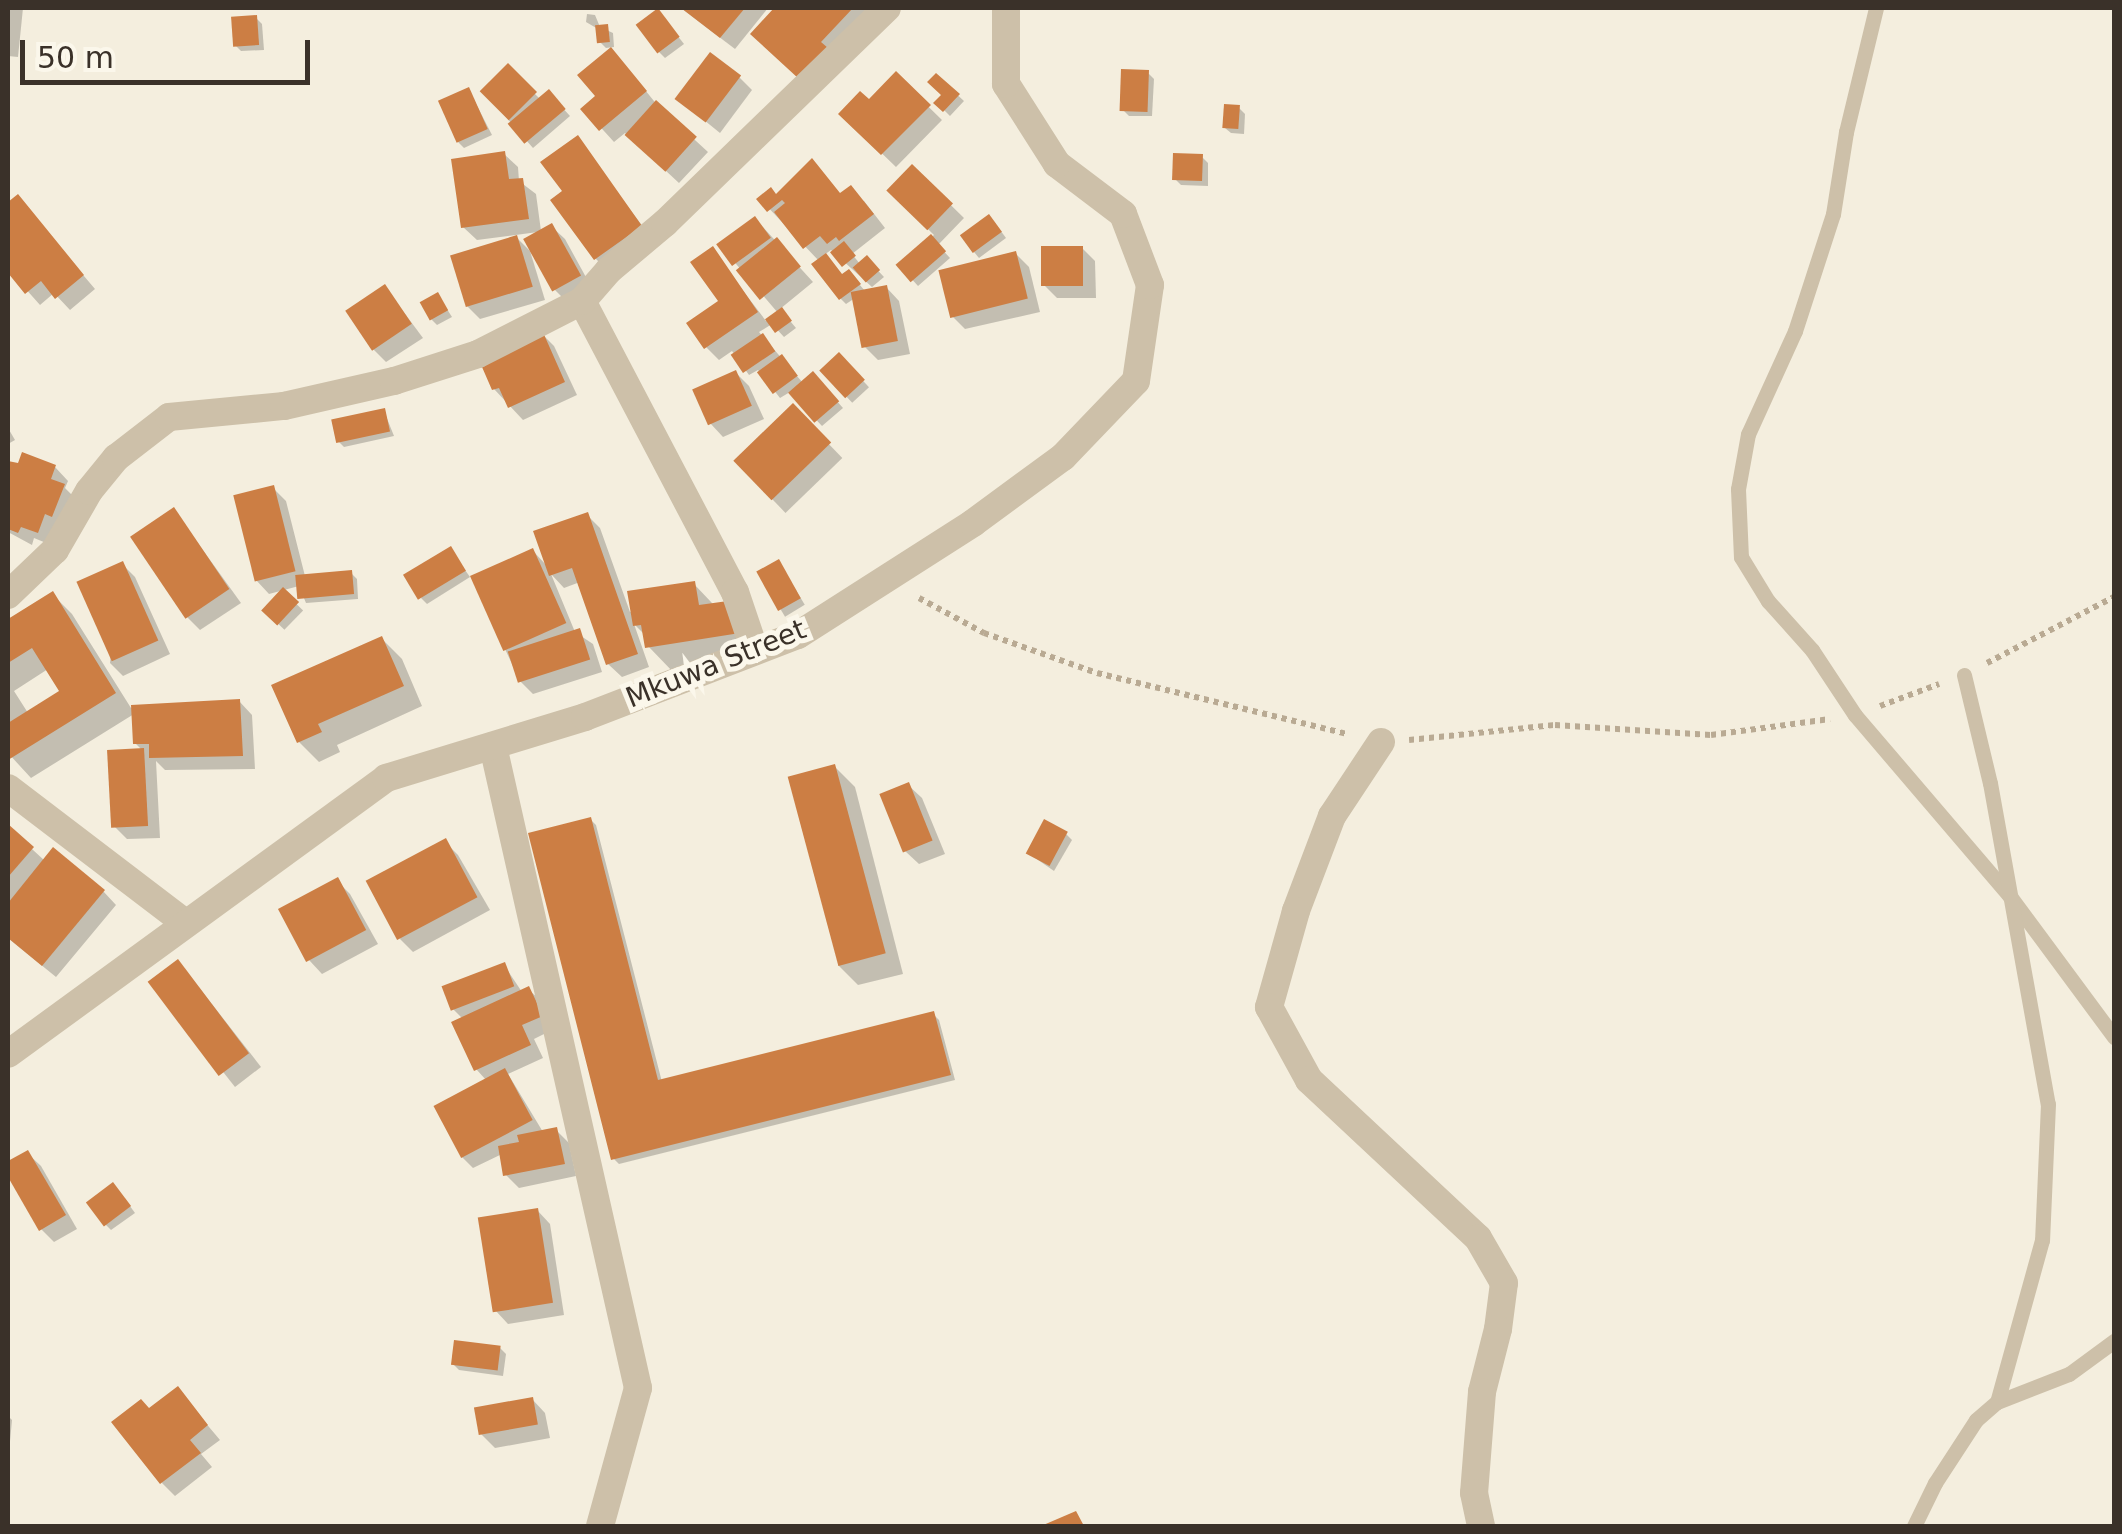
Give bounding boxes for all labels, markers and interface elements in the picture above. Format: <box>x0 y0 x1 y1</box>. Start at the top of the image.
scale bar <box>25 20 315 82</box>
text: 50 m <box>37 40 114 75</box>
street label: Mkuwa Street <box>621 613 811 715</box>

